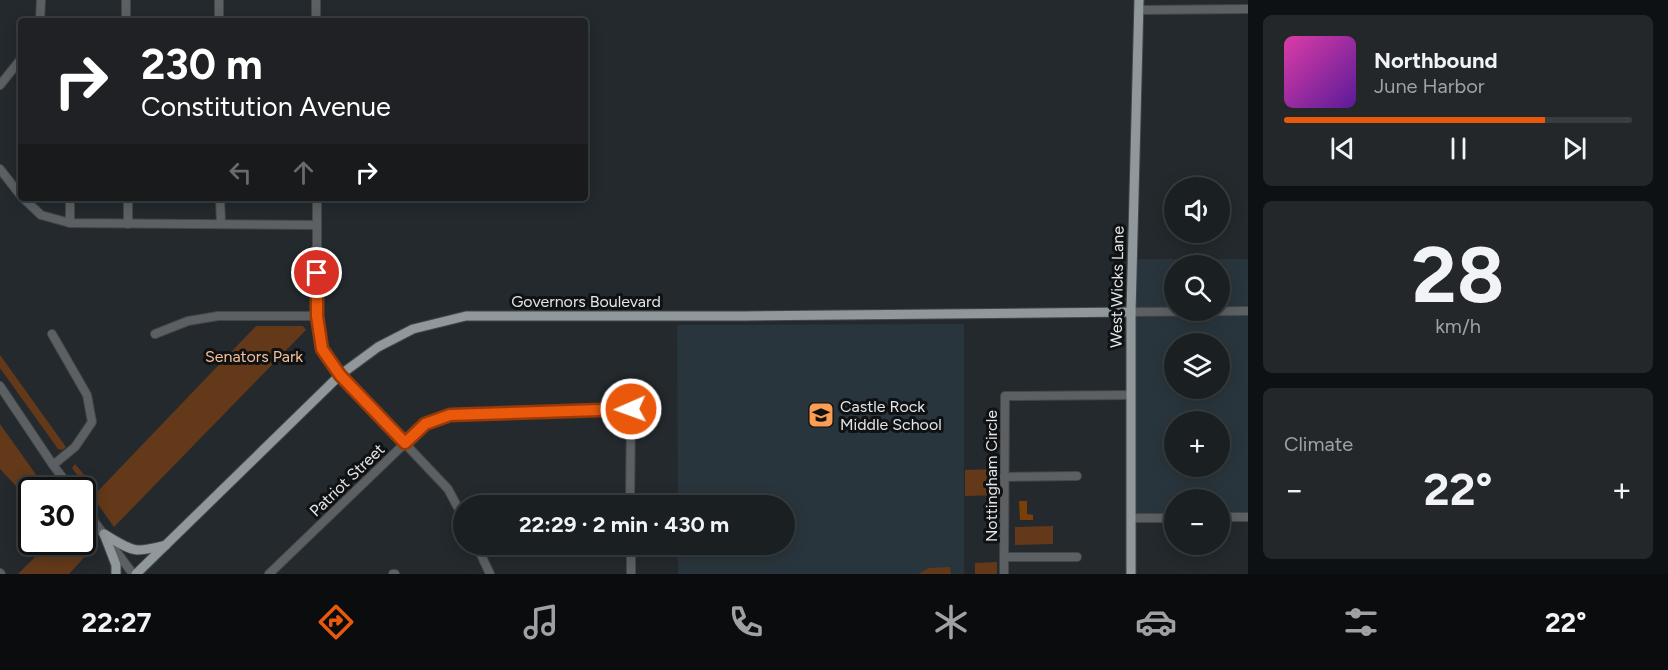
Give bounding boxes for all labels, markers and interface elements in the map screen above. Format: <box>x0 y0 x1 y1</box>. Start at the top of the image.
text: 230 m <box>141 39 263 90</box>
icon: right <box>42 42 120 120</box>
text: Northbound <box>1374 47 1498 74</box>
text: June Harbor <box>1374 74 1485 98</box>
text: Constitution Avenue <box>141 90 391 123</box>
icon: previous <box>1326 132 1359 165</box>
icon: pause <box>1442 132 1475 165</box>
icon: next <box>1558 132 1591 165</box>
icon: left <box>224 156 257 189</box>
icon: ahead <box>287 156 320 189</box>
icon: right <box>350 156 383 189</box>
map controls <box>1164 177 1230 555</box>
button: sound <box>1164 177 1230 243</box>
street label: West Wicks Lane <box>1106 226 1128 348</box>
text: 28 <box>1412 228 1504 322</box>
pin <box>291 247 342 298</box>
button: search <box>1164 255 1230 321</box>
icon: arrive <box>300 256 333 289</box>
street label: Governors Boulevard <box>511 292 661 311</box>
text: km/h <box>1435 314 1481 338</box>
button: layers <box>1164 333 1230 399</box>
park label: Senators Park <box>205 347 303 366</box>
position arrow <box>599 377 663 441</box>
place label: Castle Rock Middle School <box>840 397 942 434</box>
school or university icon: Castle Rock Middle School <box>806 400 836 430</box>
street label: Nottingham Circle <box>982 410 1001 542</box>
button: + <box>1164 411 1230 477</box>
text: Climate <box>1284 432 1353 456</box>
street label: Patriot Street <box>306 440 388 520</box>
text: 22° <box>1423 462 1493 516</box>
text: − <box>1284 470 1305 509</box>
text: + <box>1611 470 1632 509</box>
speed limit sign: 30 <box>18 477 96 555</box>
button: − <box>1164 489 1230 555</box>
text: 22:29 · 2 min · 430 m <box>519 511 729 538</box>
icon: directions <box>315 601 357 643</box>
icon: music <box>520 601 562 643</box>
icon: phone <box>725 601 767 643</box>
icon: climate <box>930 601 972 643</box>
icon: car <box>1135 601 1177 643</box>
icon: filters <box>1340 601 1382 643</box>
text: 22:27 <box>82 606 152 639</box>
text: 22° <box>1545 606 1586 639</box>

